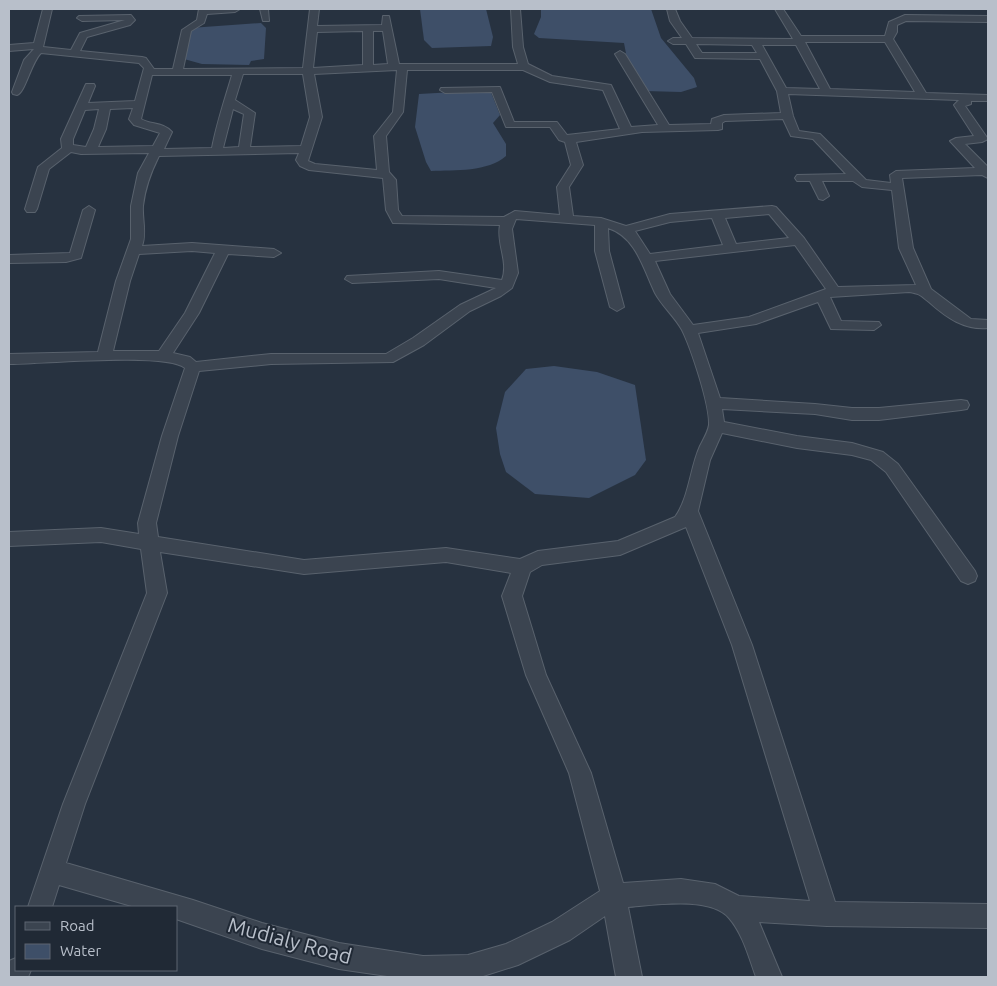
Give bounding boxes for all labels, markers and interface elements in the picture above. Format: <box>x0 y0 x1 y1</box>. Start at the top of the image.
legend <box>15 906 178 971</box>
street label: Mudialy Road <box>225 912 355 968</box>
text: Road <box>60 917 95 934</box>
text: Water <box>60 942 101 959</box>

